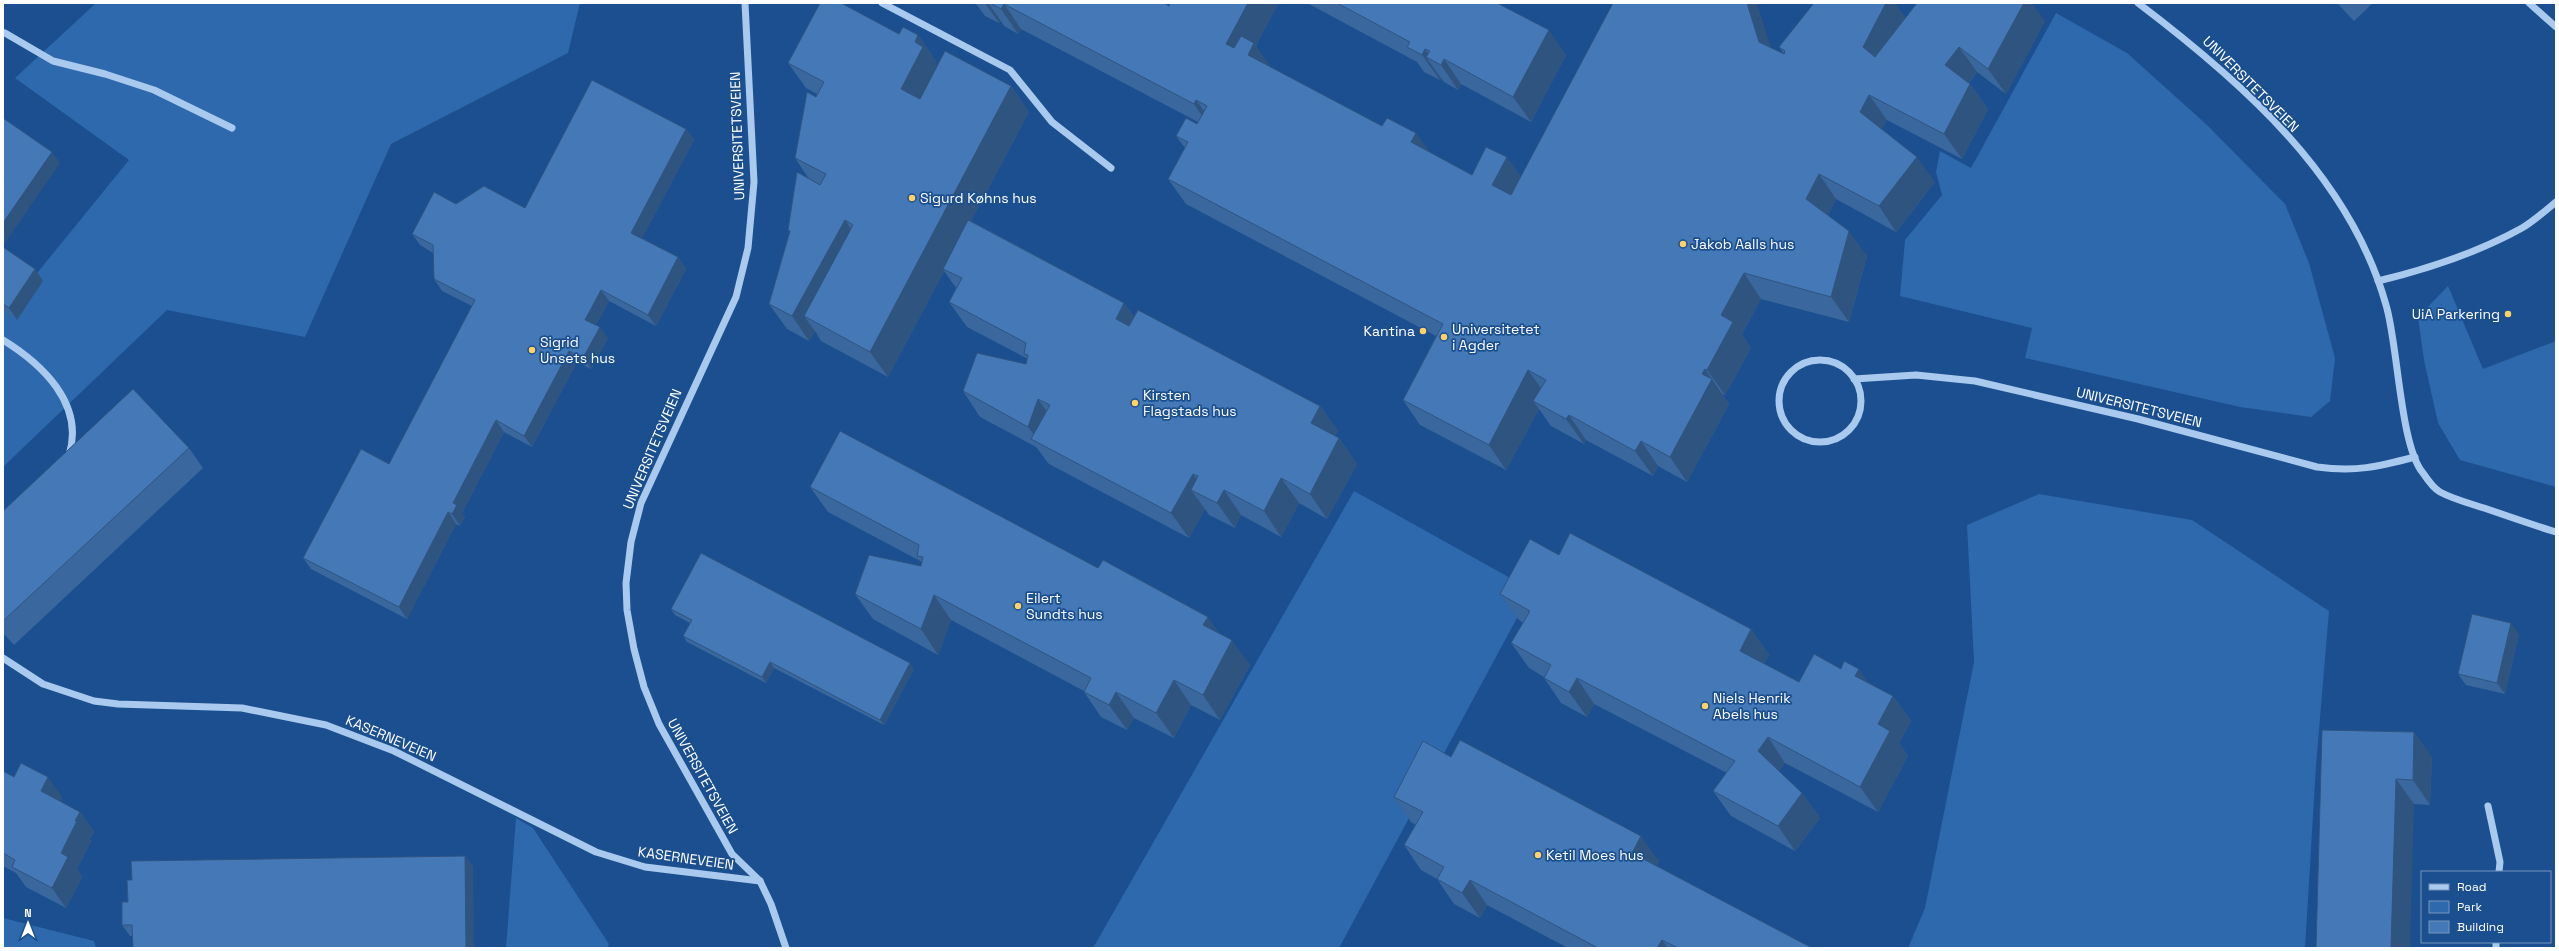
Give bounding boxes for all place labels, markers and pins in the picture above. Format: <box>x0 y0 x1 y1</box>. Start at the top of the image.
place label: Sigurd Køhns hus <box>920 189 1037 207</box>
marker: Sigurd Køhns hus <box>907 193 917 203</box>
place label: Jakob Aalls hus <box>1691 235 1794 253</box>
marker: Jakob Aalls hus <box>1678 239 1688 249</box>
place label: UiA Parkering <box>2412 305 2500 323</box>
marker: UiA Parkering <box>2503 309 2513 319</box>
place label: Universitetet i Agder <box>1452 320 1540 354</box>
place label: Kantina <box>1364 322 1415 340</box>
marker: Kantina <box>1418 326 1428 336</box>
marker: Universitetet i Agder <box>1439 332 1449 342</box>
place label: Sigrid Unsets hus <box>540 333 615 367</box>
marker: Sigrid Unsets hus <box>527 345 537 355</box>
place label: Kirsten Flagstads hus <box>1143 386 1237 420</box>
marker: Kirsten Flagstads hus <box>1130 398 1140 408</box>
place label: Eilert Sundts hus <box>1026 589 1103 623</box>
marker: Eilert Sundts hus <box>1013 601 1023 611</box>
place label: Niels Henrik Abels hus <box>1713 689 1791 723</box>
marker: Niels Henrik Abels hus <box>1700 701 1710 711</box>
place label: Ketil Moes hus <box>1546 846 1644 864</box>
marker: Ketil Moes hus <box>1533 850 1543 860</box>

